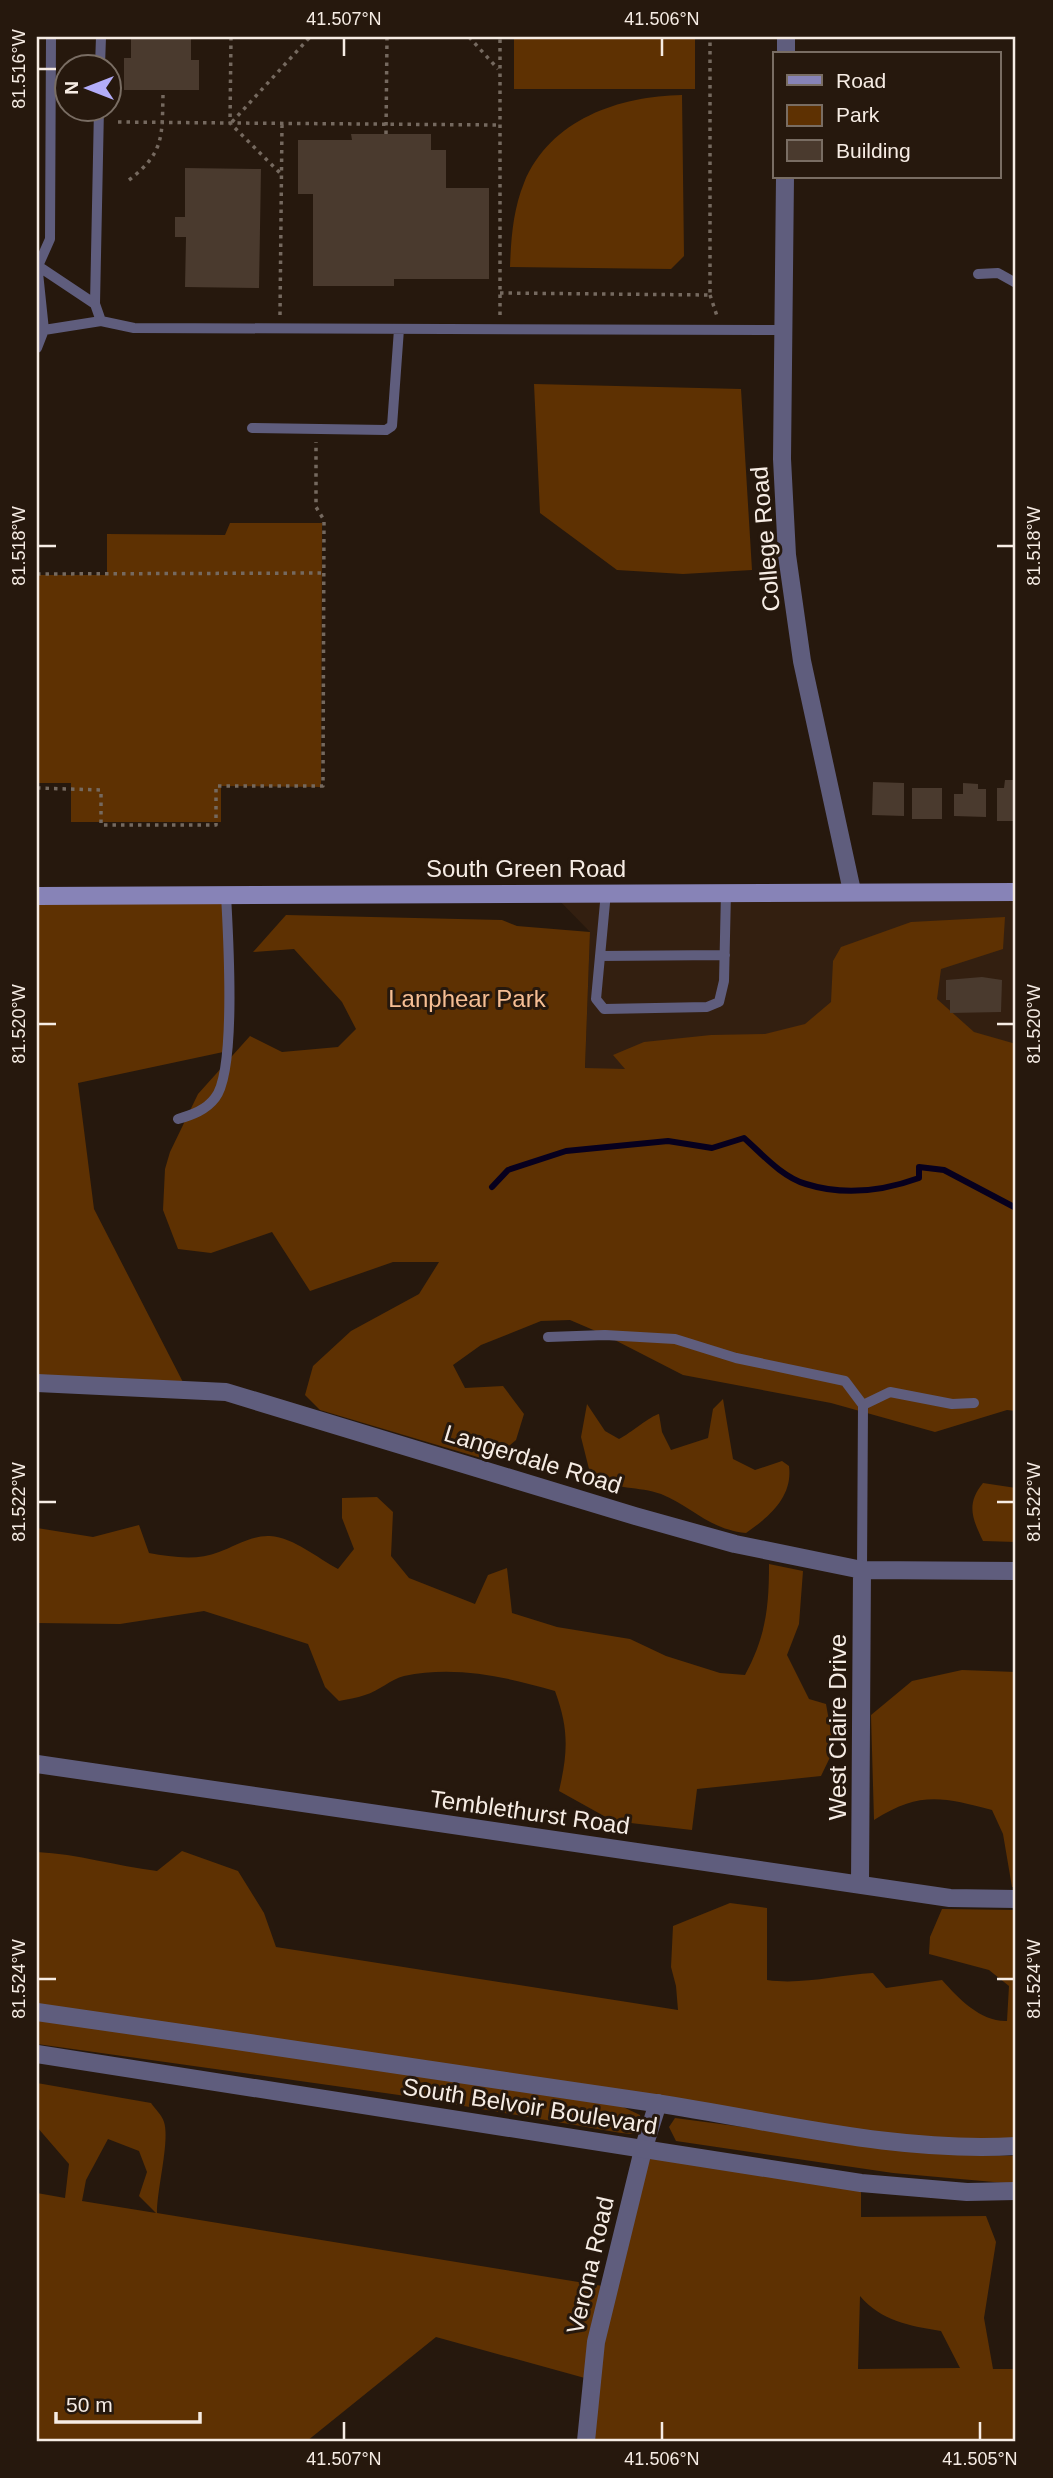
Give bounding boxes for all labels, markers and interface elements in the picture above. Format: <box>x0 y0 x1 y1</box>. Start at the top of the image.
text: 41.507°N <box>306 9 382 29</box>
text: 41.506°N <box>624 9 700 29</box>
text: 81.516°W <box>9 29 29 109</box>
north arrow <box>52 52 122 122</box>
legend <box>773 52 1000 178</box>
text: Road <box>836 69 886 92</box>
text: N <box>61 81 82 95</box>
text: Park <box>836 103 880 126</box>
text: Building <box>836 139 911 162</box>
street label: College Road <box>745 465 785 613</box>
text: 81.518°W <box>9 506 29 586</box>
text: 81.518°W <box>1024 506 1044 586</box>
street label: South Green Road <box>426 855 626 882</box>
text: 81.520°W <box>9 984 29 1064</box>
text: 81.520°W <box>1024 984 1044 1064</box>
park label: Lanphear Park <box>388 985 547 1012</box>
street label: Langerdale Road <box>441 1419 625 1499</box>
text: 81.522°W <box>9 1462 29 1542</box>
text: 81.522°W <box>1024 1462 1044 1542</box>
street label: West Claire Drive <box>824 1634 851 1820</box>
street label: Temblethurst Road <box>428 1785 632 1839</box>
text: 81.524°W <box>9 1939 29 2019</box>
text: 81.524°W <box>1024 1939 1044 2019</box>
street label: South Belvoir Boulevard <box>401 2073 659 2139</box>
street label: Verona Road <box>561 2194 619 2336</box>
scale bar <box>56 2380 200 2424</box>
text: 50 m <box>66 2393 113 2416</box>
text: 41.507°N <box>306 2449 382 2469</box>
text: 41.506°N <box>624 2449 700 2469</box>
text: 41.505°N <box>942 2449 1018 2469</box>

